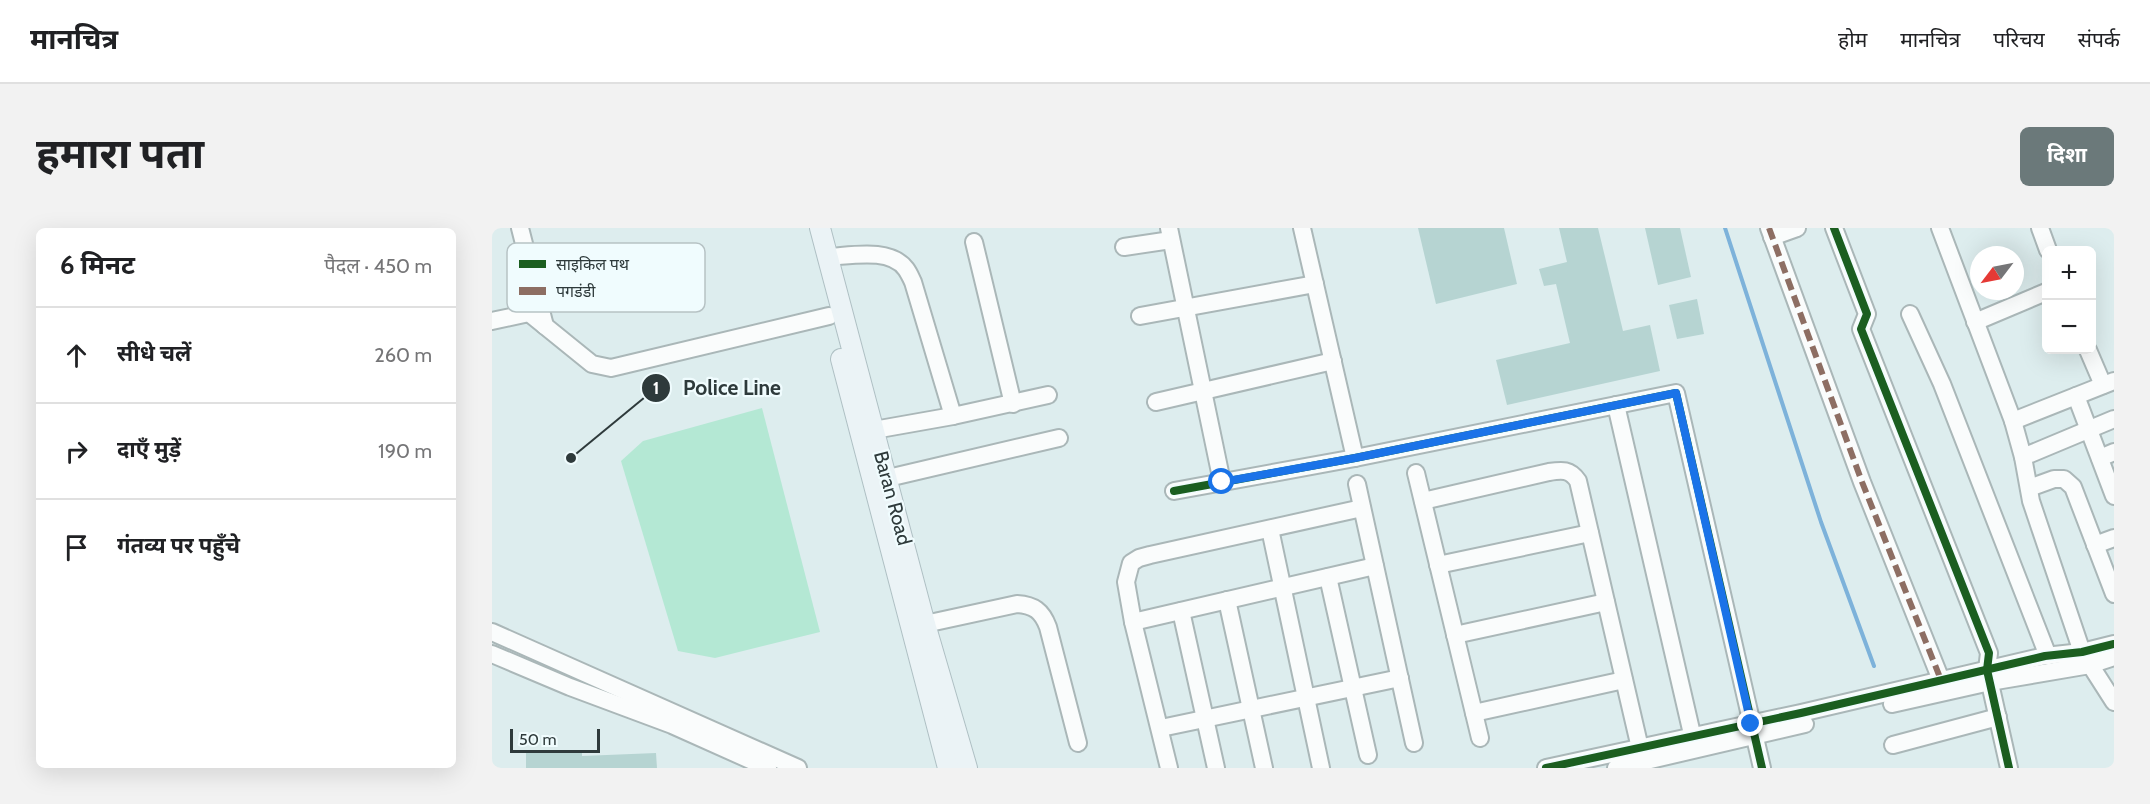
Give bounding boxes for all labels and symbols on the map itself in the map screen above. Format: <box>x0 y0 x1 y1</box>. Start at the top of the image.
legend <box>507 243 705 312</box>
north arrow <box>1970 246 2024 300</box>
text: साइकिल पथ <box>556 255 630 274</box>
text: पगडंडी <box>556 282 596 301</box>
callout: Police Line <box>641 368 793 407</box>
text: Police Line <box>683 375 781 400</box>
text: 1 <box>653 377 659 399</box>
street label: Baran Road <box>869 448 917 548</box>
route start <box>1208 468 1234 494</box>
route end <box>1737 710 1763 736</box>
scale bar <box>510 726 600 754</box>

